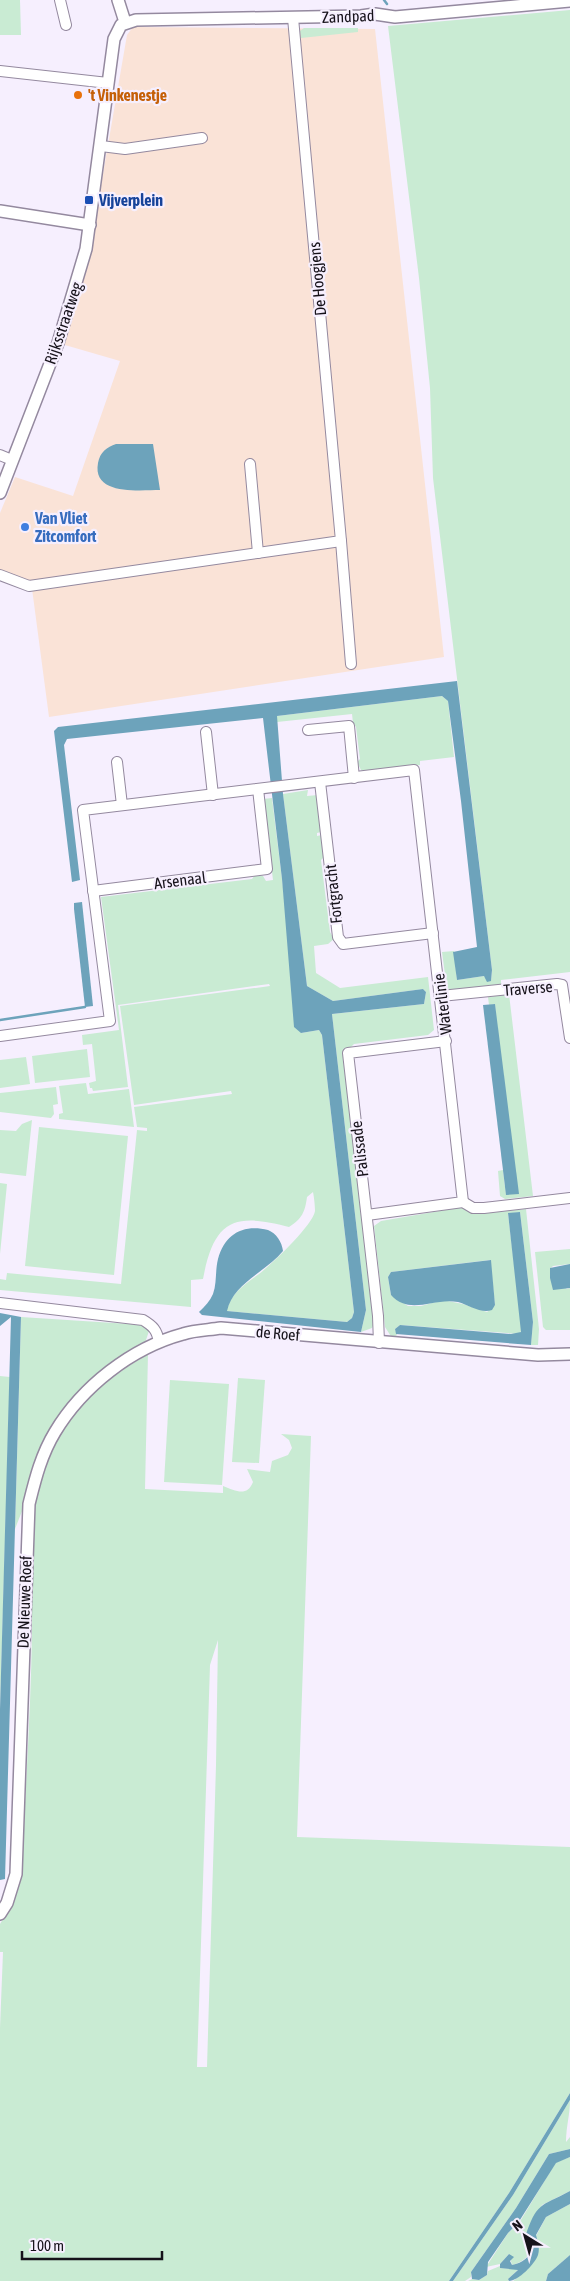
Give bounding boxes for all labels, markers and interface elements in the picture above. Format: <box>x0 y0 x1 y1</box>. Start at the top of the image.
street label: Zandpad <box>321 6 375 27</box>
place label: 't Vinkenestje <box>88 86 167 104</box>
marker: 't Vinkenestje <box>72 89 84 101</box>
place label: Vijverplein <box>98 191 163 209</box>
marker: Vijverplein <box>83 194 95 206</box>
street label: De Hoogjens <box>305 241 330 317</box>
street label: Rijksstraatweg <box>41 279 86 367</box>
place label: Van Vliet Zitcomfort <box>34 509 97 545</box>
marker: Van Vliet Zitcomfort <box>19 521 31 533</box>
street label: Fortgracht <box>321 863 346 925</box>
street label: Arsenaal <box>153 868 208 892</box>
street label: Waterlinie <box>429 972 455 1036</box>
street label: Traverse <box>503 977 553 999</box>
street label: Palissade <box>347 1120 371 1178</box>
street label: de Roef <box>255 1322 301 1344</box>
street label: De Nieuwe Roef <box>13 1555 35 1649</box>
north arrow <box>500 2211 550 2261</box>
text: N <box>509 2217 525 2234</box>
scale bar <box>22 2228 162 2260</box>
text: 100 m <box>30 2237 64 2254</box>

